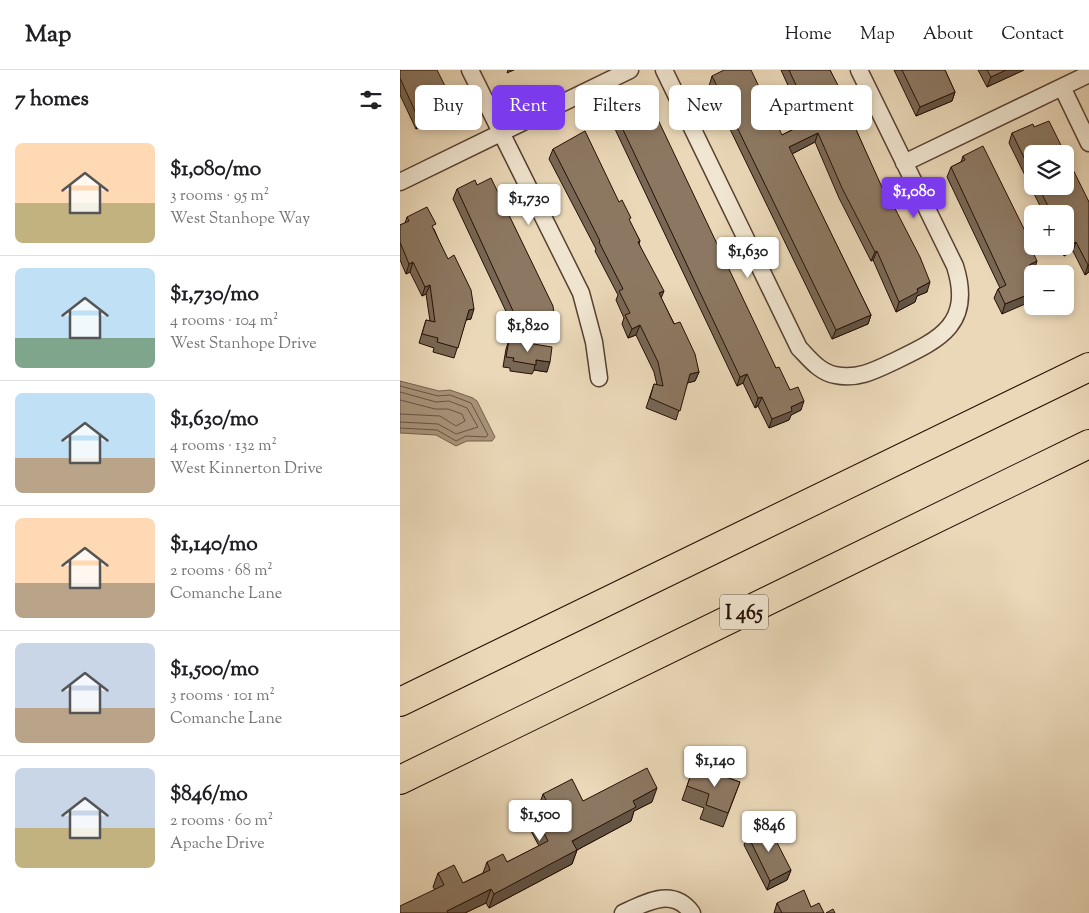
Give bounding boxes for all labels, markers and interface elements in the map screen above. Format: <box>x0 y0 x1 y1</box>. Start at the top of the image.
text: Map <box>25 18 71 52</box>
text: Home <box>785 22 832 48</box>
text: Map <box>860 22 895 48</box>
text: About <box>923 22 973 48</box>
text: Contact <box>1001 22 1064 48</box>
text: 7 homes <box>15 85 89 115</box>
chip: Buy <box>415 85 482 130</box>
chip: Rent <box>492 85 565 130</box>
chip: Filters <box>575 85 659 130</box>
chip: New <box>669 85 741 130</box>
chip: Apartment <box>751 85 872 130</box>
icon: filters <box>357 86 385 114</box>
map controls <box>1024 145 1074 315</box>
button: layers <box>1024 145 1074 195</box>
text: $1,080/mo <box>170 155 261 185</box>
icon: home <box>55 163 115 223</box>
pin: $1,080 <box>873 176 955 219</box>
text: $1,080 <box>893 181 935 204</box>
pin: $1,730 <box>488 184 570 226</box>
text: 3 rooms · 95 m² <box>170 185 269 208</box>
text: $1,730 <box>509 188 549 211</box>
button: + <box>1024 205 1074 255</box>
text: West Stanhope Way <box>170 208 310 231</box>
pin: $1,630 <box>707 236 789 279</box>
text: $1,630 <box>728 241 768 264</box>
button: − <box>1024 265 1074 315</box>
text: $1,730/mo <box>170 280 259 310</box>
icon: home <box>55 288 115 348</box>
text: 4 rooms · 104 m² <box>170 310 278 333</box>
pin: $1,820 <box>487 310 569 353</box>
text: $1,820 <box>507 315 549 338</box>
text: West Stanhope Drive <box>170 333 317 356</box>
text: $1,630/mo <box>170 405 259 435</box>
icon: home <box>55 413 115 473</box>
text: 4 rooms · 132 m² <box>170 435 277 458</box>
text: West Kinnerton Drive <box>170 458 323 481</box>
text: $1,140/mo <box>170 530 258 560</box>
icon: home <box>55 538 115 598</box>
text: 2 rooms · 68 m² <box>170 560 273 583</box>
text: Comanche Lane <box>170 583 282 606</box>
road number: I 465 <box>720 594 768 630</box>
text: $1,500/mo <box>170 655 259 685</box>
icon: home <box>55 663 115 723</box>
text: 3 rooms · 101 m² <box>170 685 275 708</box>
text: Comanche Lane <box>170 708 282 731</box>
pin: $1,140 <box>674 746 756 788</box>
text: $1,140 <box>695 750 735 773</box>
text: $846/mo <box>170 780 248 810</box>
icon: home <box>55 788 115 848</box>
pin: $1,500 <box>499 800 581 842</box>
text: $1,500 <box>520 804 560 827</box>
text: 2 rooms · 60 m² <box>170 810 273 833</box>
pin: $846 <box>739 810 799 853</box>
text: $846 <box>753 815 785 838</box>
text: Apache Drive <box>170 833 265 856</box>

